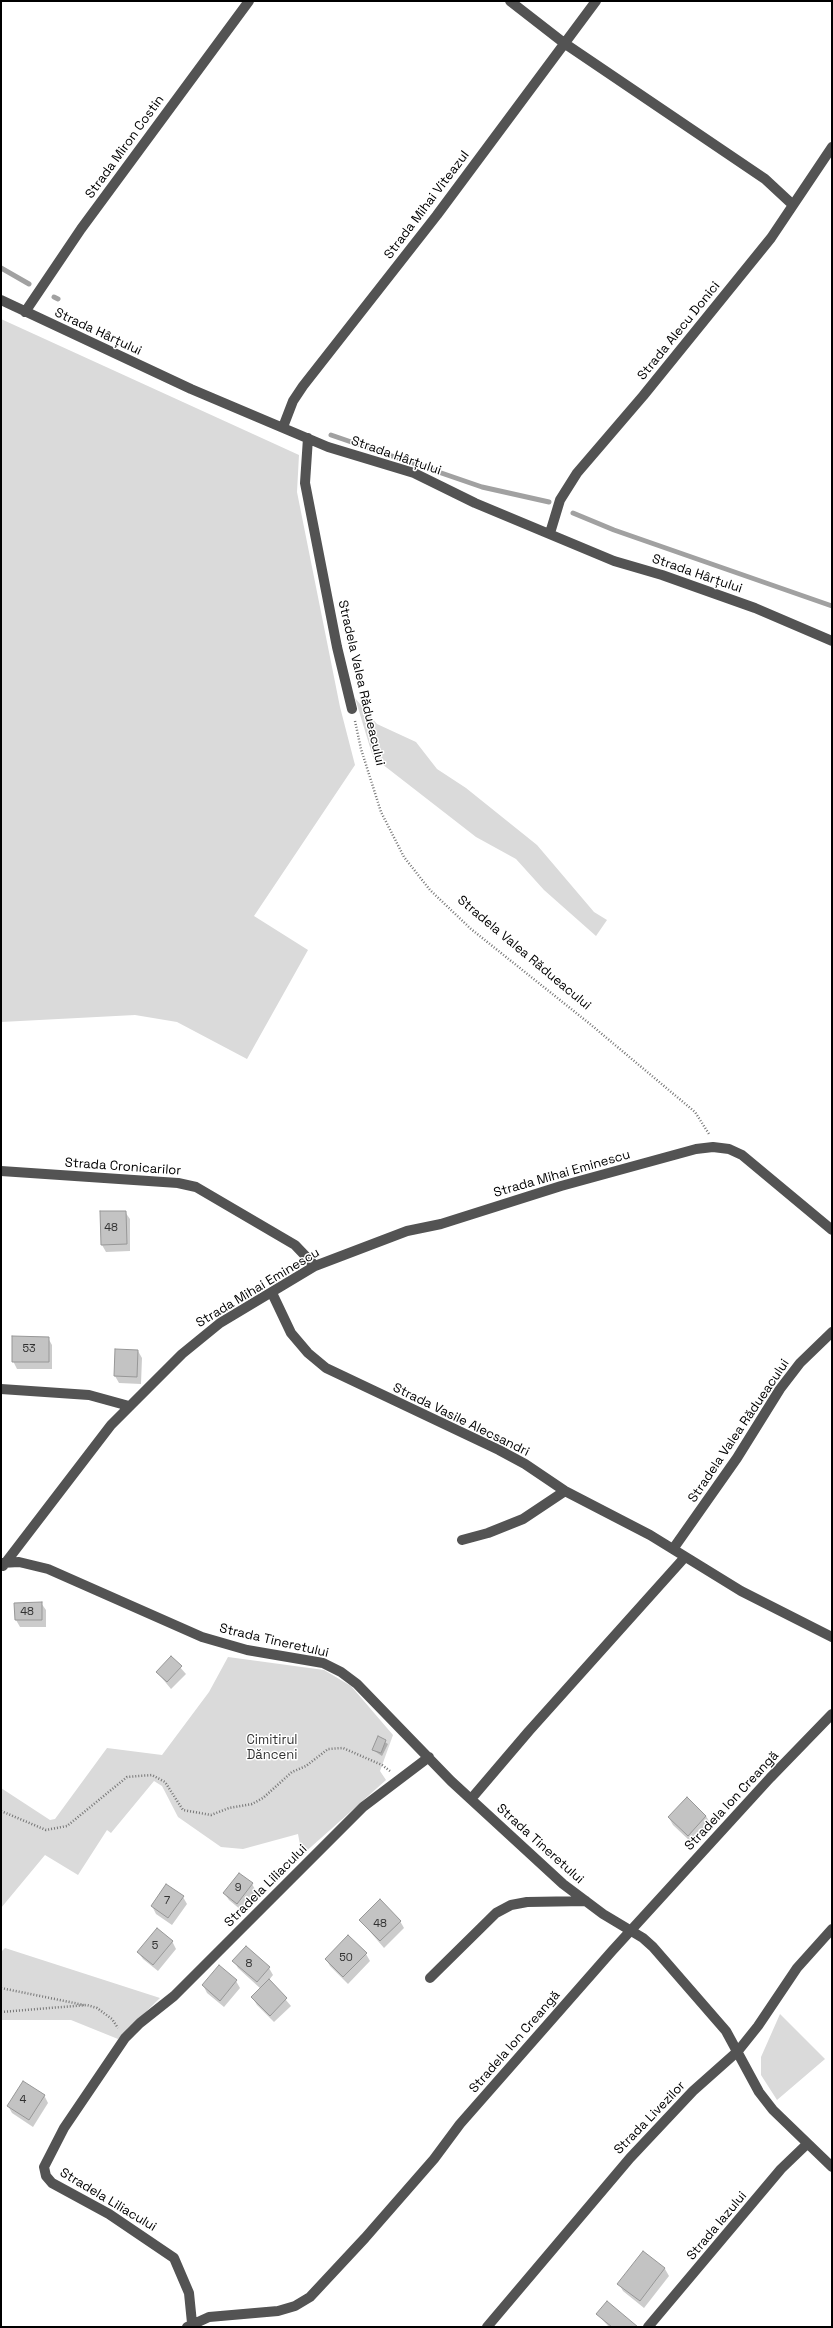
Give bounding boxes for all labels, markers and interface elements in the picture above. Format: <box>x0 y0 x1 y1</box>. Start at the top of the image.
street label: Strada Miron Costin <box>82 92 168 202</box>
street label: Strada Mihai Viteazul <box>381 148 473 262</box>
street label: Strada Alecu Donici <box>635 279 723 383</box>
street label: Strada Hârțului <box>52 305 144 359</box>
street label: Strada Hârțului <box>349 433 443 479</box>
street label: Strada Hârțului <box>650 551 744 597</box>
street label: Stradela Valea Rădueacului <box>334 599 388 767</box>
street label: Stradela Valea Rădueacului <box>454 893 594 1013</box>
street label: Strada Mihai Eminescu <box>492 1147 632 1201</box>
street label: Strada Cronicarilor <box>64 1155 182 1179</box>
house number: 48 <box>104 1221 118 1235</box>
street label: Strada Mihai Eminescu <box>193 1245 323 1331</box>
house number: 53 <box>22 1342 36 1356</box>
street label: Stradela Valea Rădueacului <box>685 1356 793 1506</box>
street label: Strada Vasile Alecsandri <box>390 1380 532 1460</box>
house number: 48 <box>20 1605 34 1619</box>
street label: Strada Tineretului <box>218 1621 330 1661</box>
park label: Cimitirul Dănceni <box>246 1732 298 1763</box>
street label: Stradela Ion Creangă <box>682 1748 782 1854</box>
street label: Strada Tineretului <box>493 1801 587 1887</box>
street label: Stradela Liliacului <box>222 1842 310 1930</box>
house number: 9 <box>235 1881 241 1895</box>
house number: 7 <box>164 1894 170 1908</box>
house number: 48 <box>373 1917 387 1931</box>
house number: 5 <box>152 1939 158 1953</box>
house number: 50 <box>339 1951 353 1965</box>
house number: 8 <box>246 1957 252 1971</box>
street label: Stradela Ion Creangă <box>466 1988 564 2096</box>
street label: Strada Livezilor <box>611 2078 689 2158</box>
house number: 4 <box>20 2093 26 2107</box>
street label: Stradela Liliacului <box>57 2165 159 2235</box>
street label: Strada Iazului <box>684 2188 750 2264</box>

